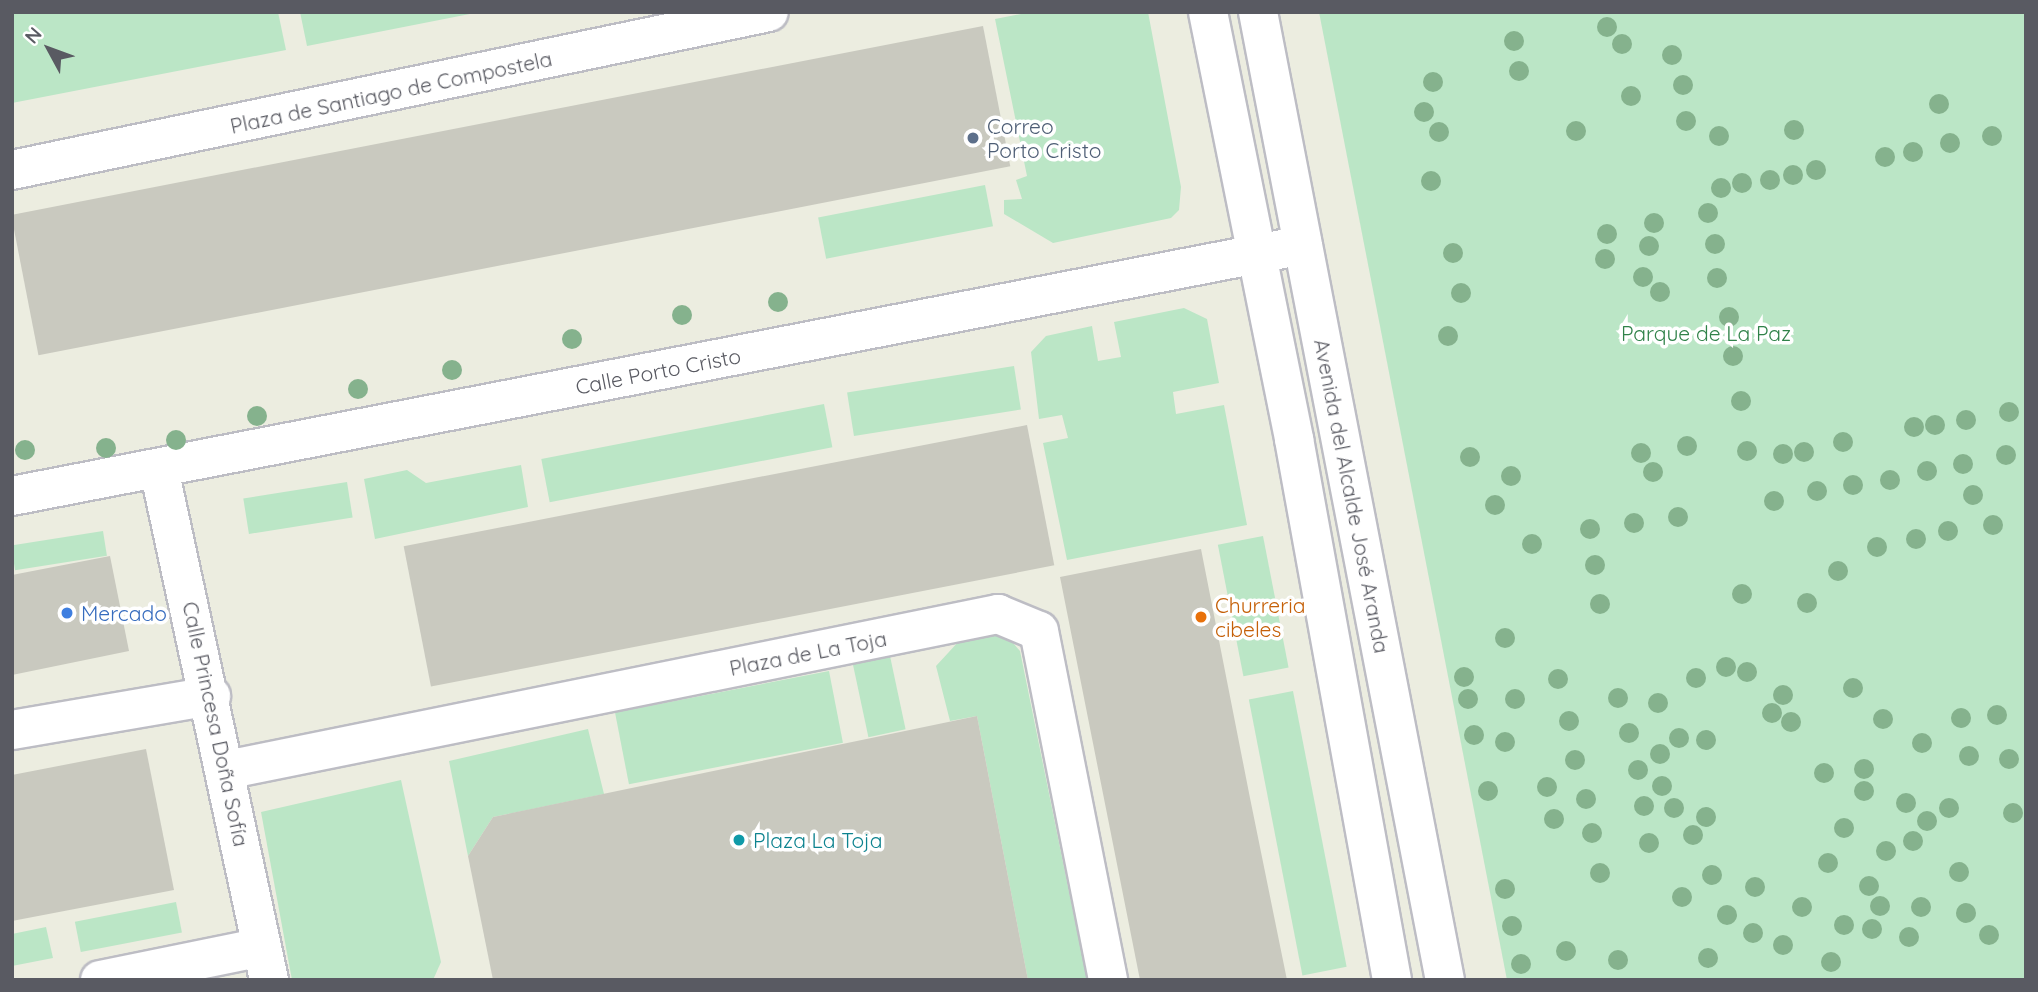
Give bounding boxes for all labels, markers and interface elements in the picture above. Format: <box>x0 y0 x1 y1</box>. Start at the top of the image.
north arrow <box>14 14 84 84</box>
text: N <box>20 22 47 48</box>
street label: Plaza de Santiago de Compostela <box>228 46 554 138</box>
place label: Correo Porto Cristo <box>987 113 1101 163</box>
marker: Correo Porto Cristo <box>965 130 981 146</box>
park label: Parque de La Paz <box>1621 320 1791 346</box>
street label: Avenida del Alcalde José Aranda <box>1309 337 1395 655</box>
street label: Calle Porto Cristo <box>573 343 743 399</box>
place label: Churreria cibeles <box>1215 592 1305 642</box>
street label: Calle Princesa Doña Sofía <box>178 599 254 849</box>
place label: Mercado <box>81 600 167 626</box>
marker: Mercado <box>59 605 75 621</box>
marker: Churreria cibeles <box>1193 609 1209 625</box>
street label: Plaza de La Toja <box>727 625 889 681</box>
place label: Plaza La Toja <box>753 827 882 853</box>
marker: Plaza La Toja <box>731 832 747 848</box>

